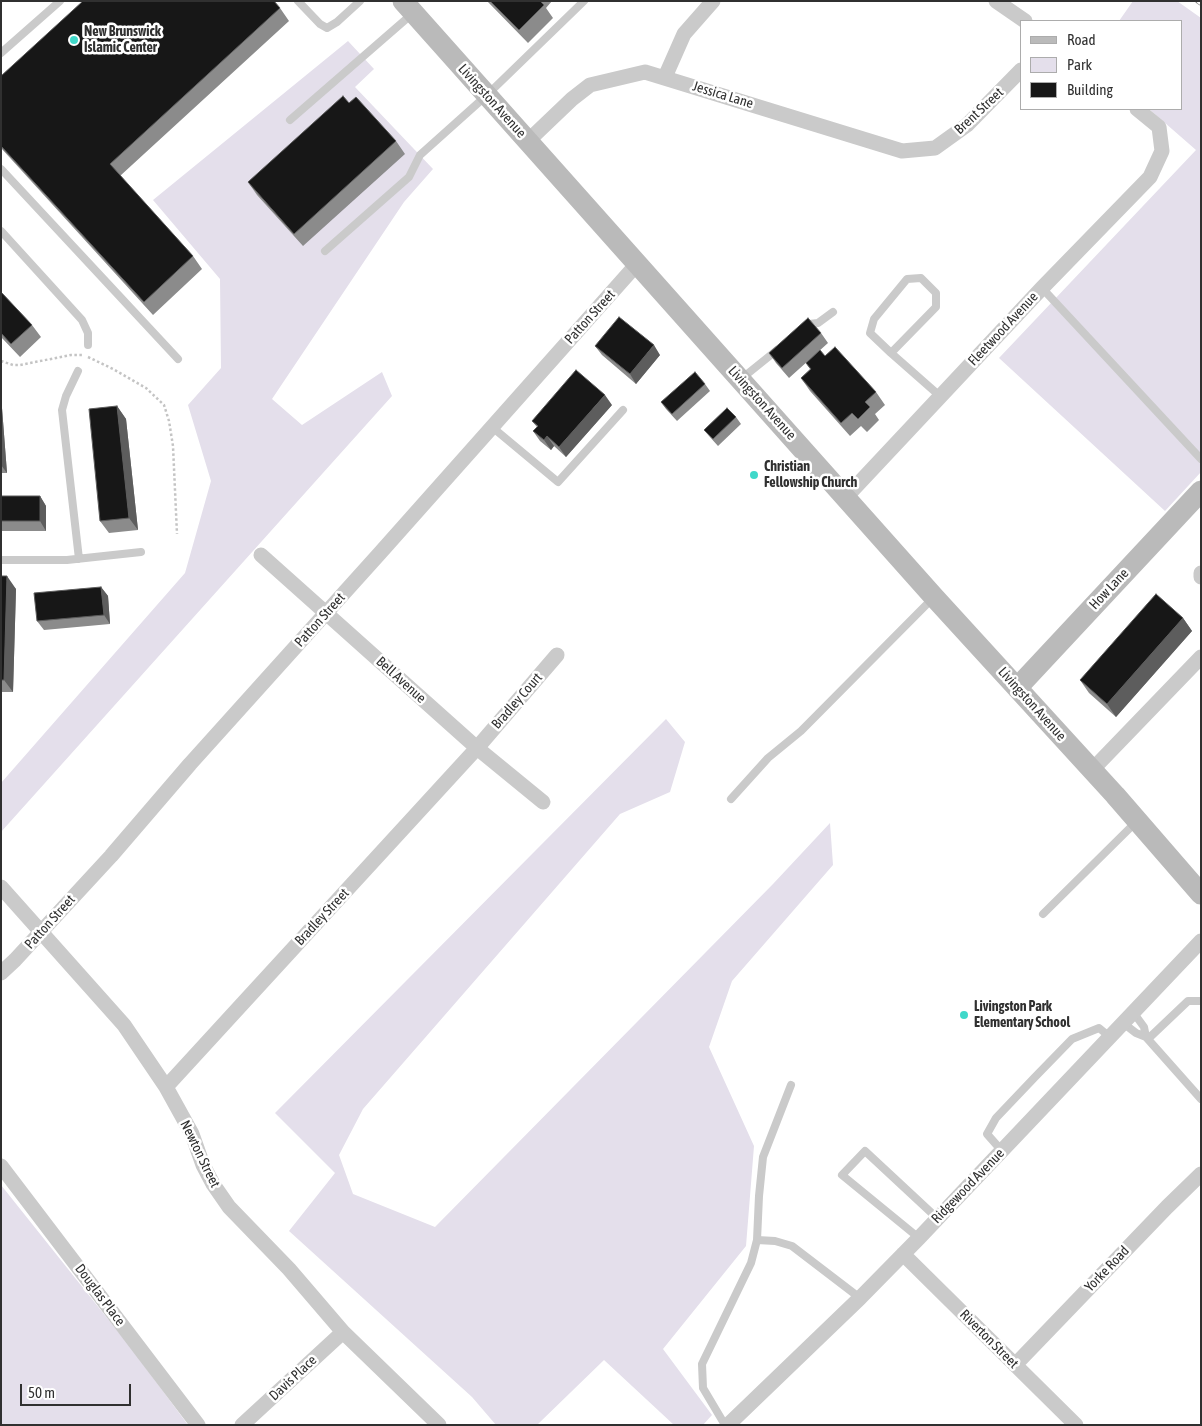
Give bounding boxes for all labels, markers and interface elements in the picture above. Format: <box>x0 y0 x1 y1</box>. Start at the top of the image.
legend <box>1020 20 1182 110</box>
place label: New Brunswick Islamic Center <box>84 24 161 56</box>
text: Road <box>1067 31 1096 48</box>
marker: New Brunswick Islamic Center <box>68 34 80 46</box>
text: Park <box>1067 56 1092 73</box>
street label: Livingston Avenue <box>455 61 529 141</box>
street label: Jessica Lane <box>691 78 755 112</box>
text: Building <box>1067 81 1113 98</box>
street label: Brent Street <box>951 84 1007 138</box>
street label: Patton Street <box>561 286 619 348</box>
street label: Fleetwood Avenue <box>965 289 1041 369</box>
street label: Livingston Avenue <box>725 363 799 443</box>
place label: Christian Fellowship Church <box>764 459 857 492</box>
marker: Christian Fellowship Church <box>748 469 760 481</box>
street label: How Lane <box>1086 565 1132 613</box>
street label: Patton Street <box>291 589 349 651</box>
street label: Bell Avenue <box>373 653 429 707</box>
street label: Livingston Avenue <box>995 664 1069 744</box>
street label: Bradley Court <box>488 670 546 732</box>
street label: Bradley Street <box>291 885 353 949</box>
street label: Patton Street <box>21 891 79 953</box>
place label: Livingston Park Elementary School <box>974 999 1070 1032</box>
marker: Livingston Park Elementary School <box>958 1009 970 1021</box>
street label: Newton Street <box>177 1118 223 1190</box>
street label: Ridgewood Avenue <box>928 1145 1008 1227</box>
street label: Yorke Road <box>1081 1243 1133 1295</box>
street label: Douglas Place <box>71 1261 129 1329</box>
street label: Riverton Street <box>956 1306 1022 1372</box>
street label: Davis Place <box>266 1352 320 1404</box>
scale bar <box>22 1374 134 1406</box>
text: 50 m <box>28 1384 55 1401</box>

